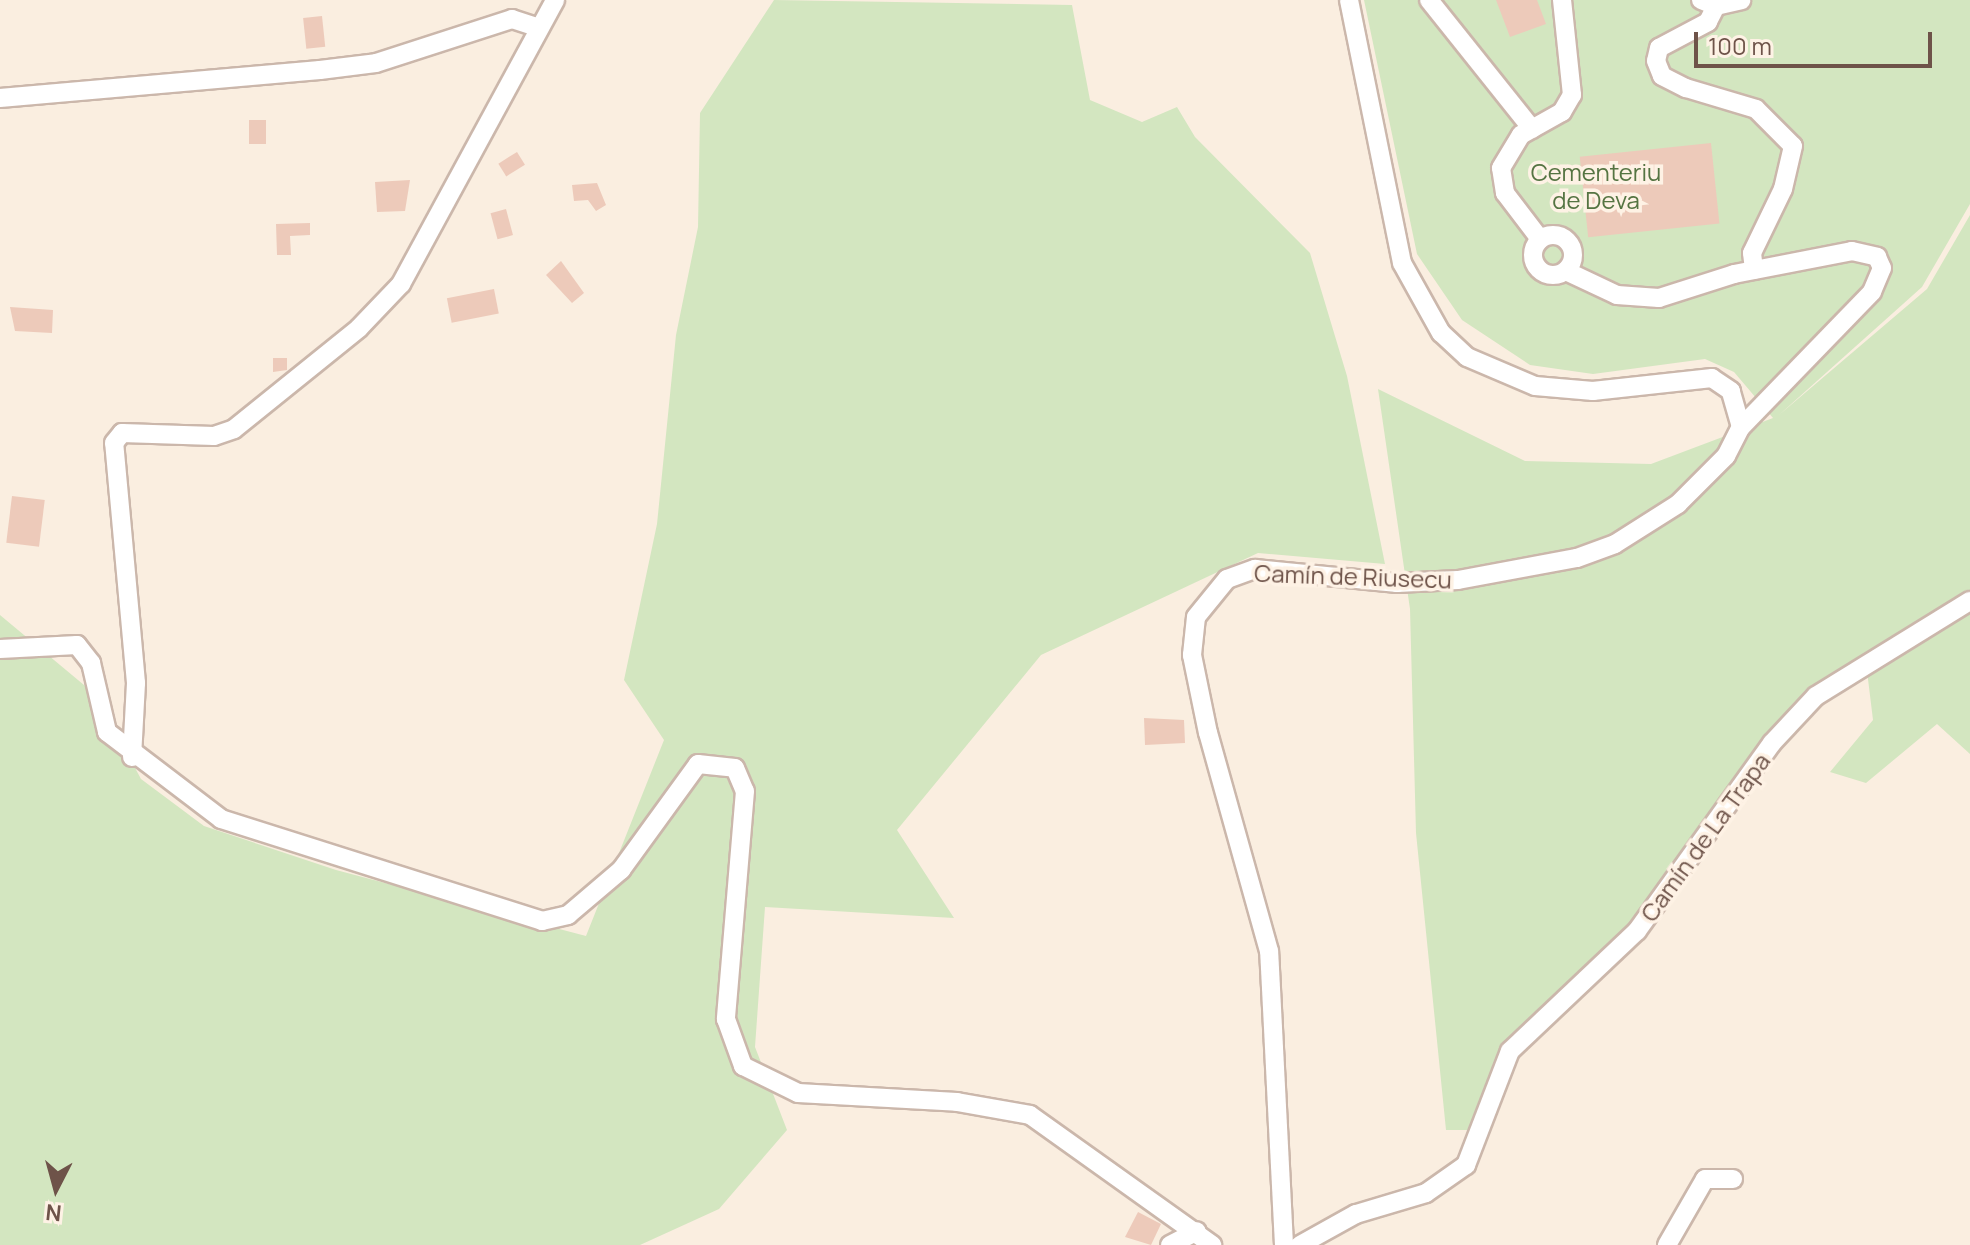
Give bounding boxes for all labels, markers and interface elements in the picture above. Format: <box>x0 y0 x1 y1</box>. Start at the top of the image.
scale bar <box>1698 16 1936 66</box>
text: 100 m <box>1708 29 1772 62</box>
park label: Cementeriu de Deva <box>1531 158 1661 214</box>
street label: Camín de Riusecu <box>1254 558 1452 594</box>
street label: Camín de La Trapa <box>1634 747 1776 927</box>
north arrow <box>16 1149 96 1229</box>
text: N <box>44 1197 63 1229</box>

